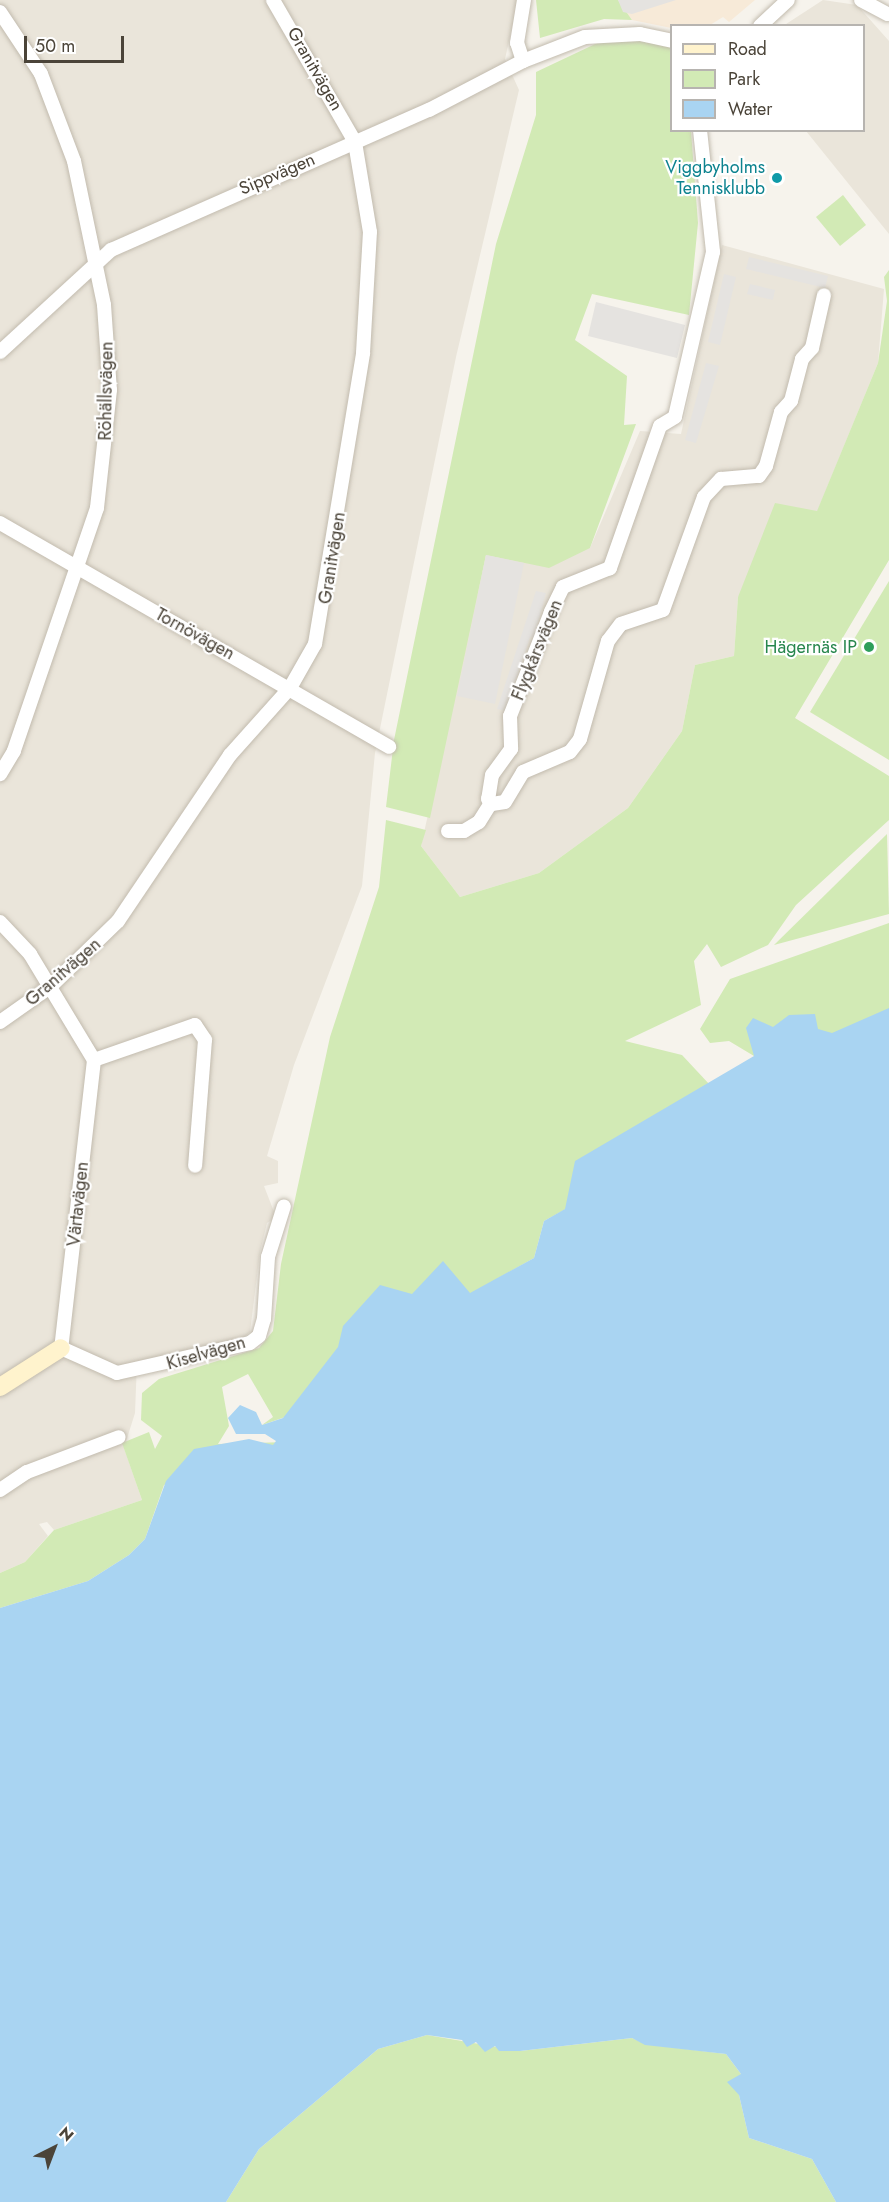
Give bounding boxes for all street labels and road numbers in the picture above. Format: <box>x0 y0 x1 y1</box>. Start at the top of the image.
street label: Granitvägen <box>282 23 348 115</box>
street label: Sippvägen <box>236 148 318 200</box>
street label: Röhällsvägen <box>94 341 118 441</box>
street label: Granitvägen <box>314 510 350 606</box>
street label: Flygkårsvägen <box>507 597 567 703</box>
street label: Tornövägen <box>152 603 238 665</box>
street label: Granitvägen <box>21 933 105 1011</box>
street label: Värtavägen <box>63 1160 93 1248</box>
street label: Kiselvägen <box>164 1331 248 1375</box>

